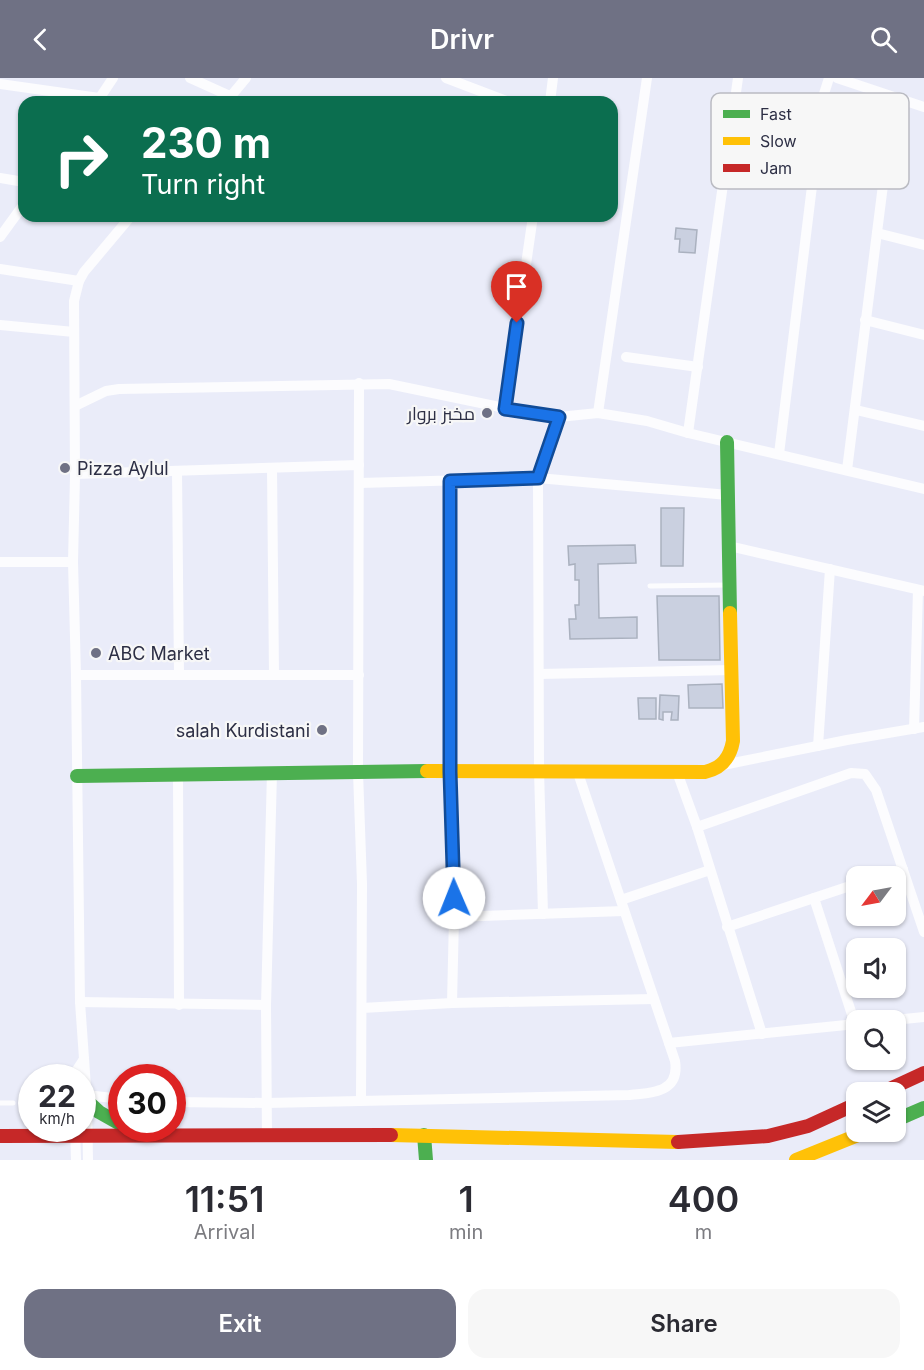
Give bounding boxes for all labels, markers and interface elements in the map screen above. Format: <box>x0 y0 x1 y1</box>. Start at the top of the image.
icon: back <box>24 23 57 56</box>
text: Drivr <box>430 23 494 56</box>
icon: search <box>867 23 900 56</box>
legend <box>711 93 909 189</box>
text: Fast <box>760 104 792 124</box>
text: 230 m <box>141 117 271 168</box>
icon: right <box>42 120 120 198</box>
text: Slow <box>760 131 797 151</box>
text: Jam <box>760 158 792 178</box>
text: Turn right <box>141 168 265 201</box>
pin <box>491 261 542 323</box>
icon: arrive <box>500 270 533 303</box>
place label: مخبز بروار <box>406 403 475 425</box>
marker: مخبز بروار <box>480 406 494 420</box>
place label: Pizza Aylul <box>77 458 169 479</box>
marker: Pizza Aylul <box>58 461 72 475</box>
place label: ABC Market <box>108 643 210 664</box>
marker: ABC Market <box>89 646 103 660</box>
place label: salah Kurdistani <box>176 720 310 741</box>
marker: salah Kurdistani <box>315 723 329 737</box>
position arrow <box>422 866 486 930</box>
north arrow <box>846 866 906 926</box>
map controls <box>846 866 906 1142</box>
button: sound <box>846 938 906 998</box>
button: search <box>846 1010 906 1070</box>
speed limit sign: 30 <box>108 1064 186 1142</box>
text: 22 <box>38 1078 76 1114</box>
button: layers <box>846 1082 906 1142</box>
text: km/h <box>39 1109 75 1128</box>
text: 11:51 <box>185 1177 264 1221</box>
text: 1 <box>459 1177 474 1221</box>
text: 400 <box>668 1177 739 1221</box>
text: Arrival <box>194 1220 255 1244</box>
text: min <box>449 1220 483 1244</box>
text: m <box>695 1220 712 1244</box>
button: Exit <box>24 1289 456 1358</box>
button: Share <box>468 1289 900 1358</box>

